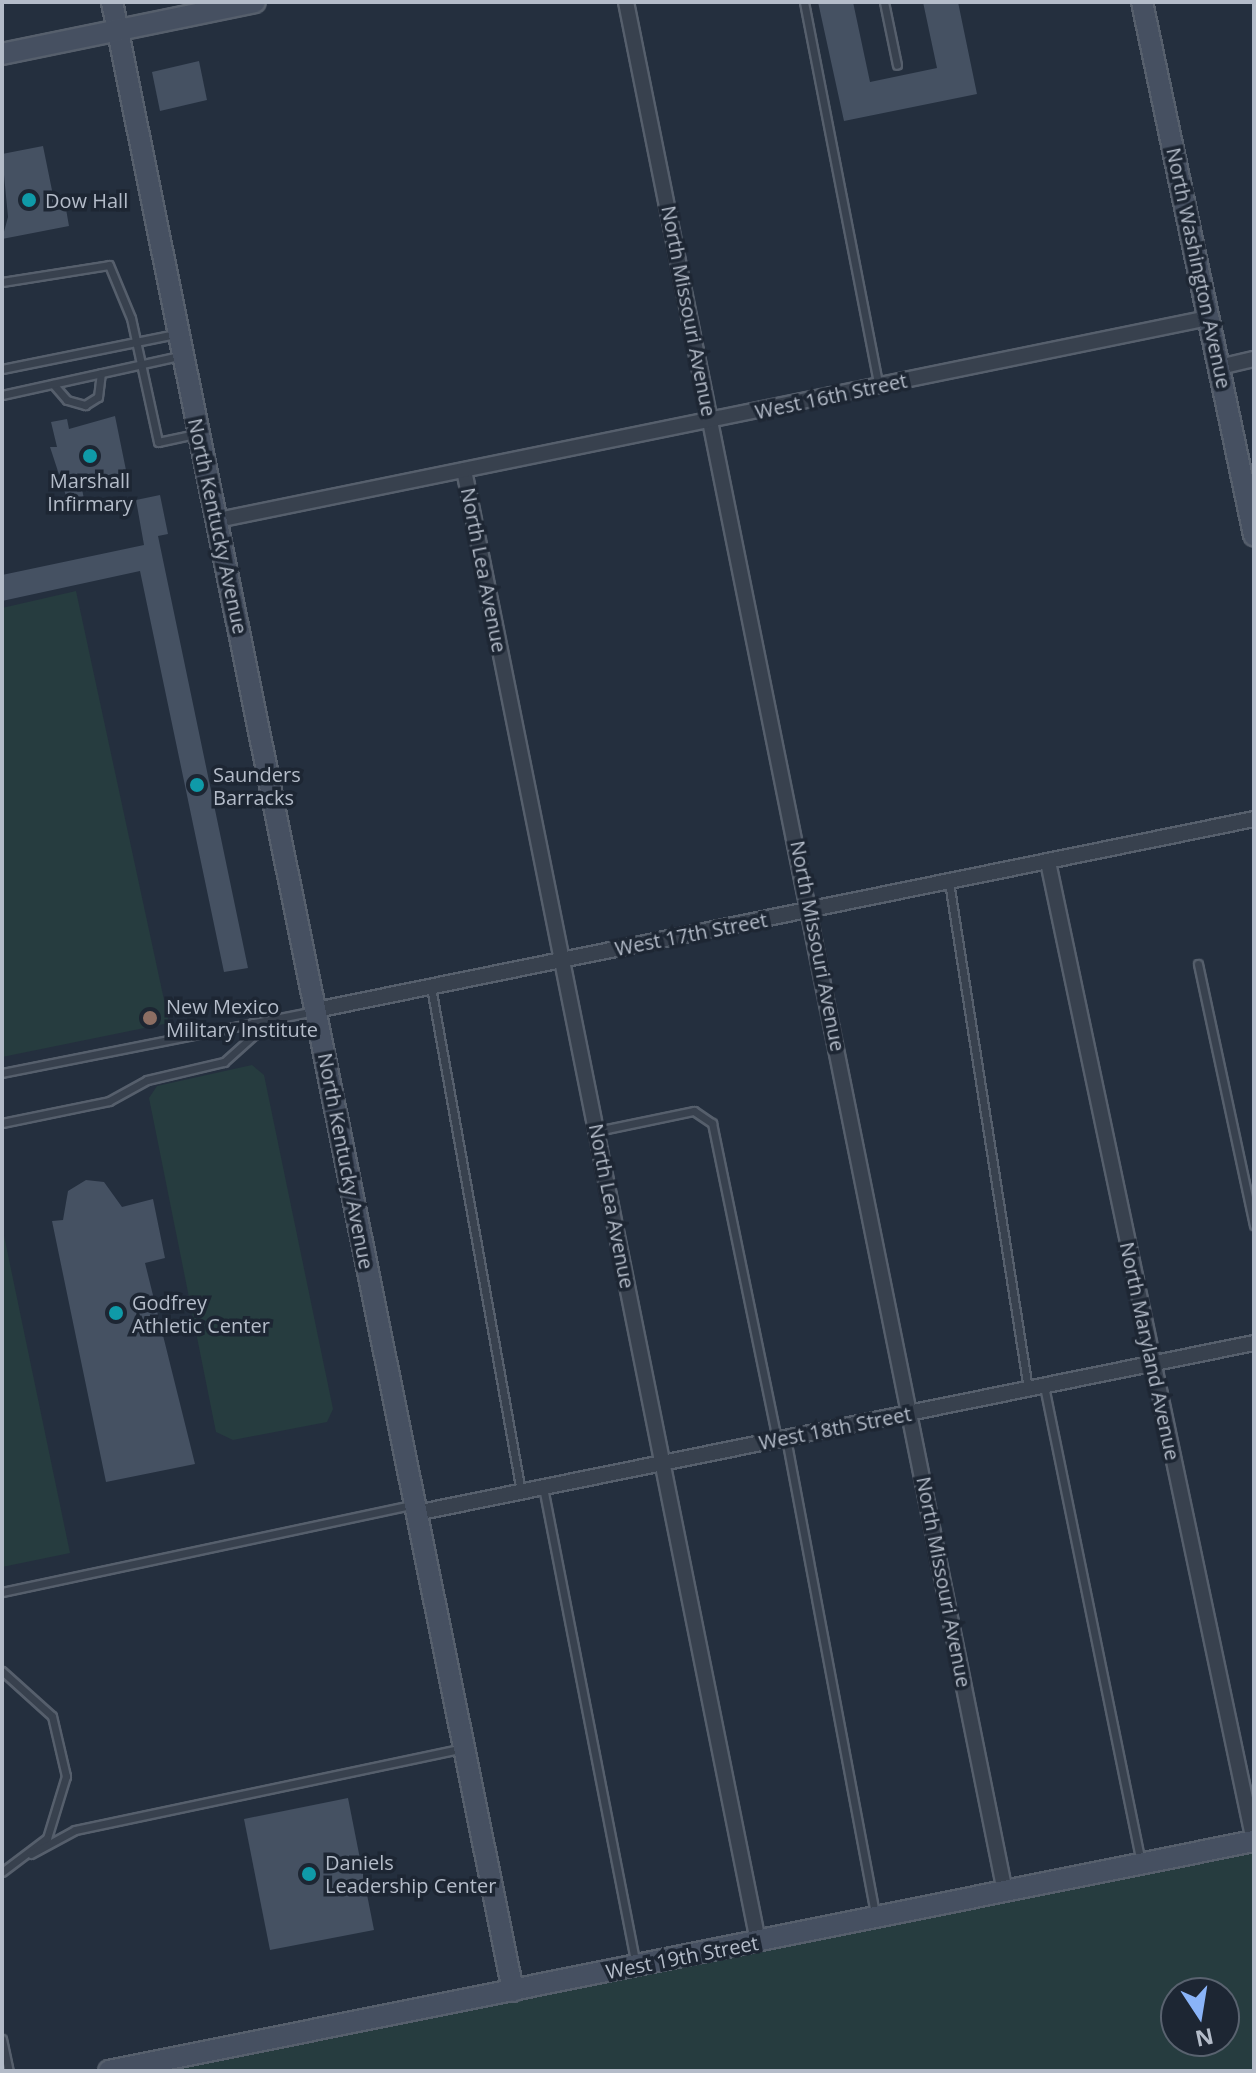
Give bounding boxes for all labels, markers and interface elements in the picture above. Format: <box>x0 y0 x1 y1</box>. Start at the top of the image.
street label: North Washington Avenue <box>1162 145 1236 391</box>
place label: Dow Hall <box>45 188 128 212</box>
marker: Dow Hall <box>20 191 38 209</box>
street label: North Missouri Avenue <box>657 204 721 418</box>
street label: West 16th Street <box>753 368 909 424</box>
street label: North Kentucky Avenue <box>183 416 253 636</box>
marker: Marshall Infirmary <box>81 447 99 465</box>
place label: Marshall Infirmary <box>47 468 133 515</box>
street label: North Lea Avenue <box>456 486 512 654</box>
place label: Saunders Barracks <box>213 762 301 809</box>
marker: Saunders Barracks <box>188 776 206 794</box>
street label: North Missouri Avenue <box>786 839 850 1053</box>
street label: West 17th Street <box>613 907 769 961</box>
place label: New Mexico Military Institute <box>166 994 318 1041</box>
marker: New Mexico Military Institute <box>141 1009 159 1027</box>
street label: North Kentucky Avenue <box>313 1051 379 1271</box>
street label: North Lea Avenue <box>584 1122 640 1290</box>
street label: North Maryland Avenue <box>1115 1240 1185 1462</box>
place label: Godfrey Athletic Center <box>132 1290 270 1337</box>
marker: Godfrey Athletic Center <box>107 1304 125 1322</box>
street label: West 18th Street <box>757 1401 913 1455</box>
street label: North Missouri Avenue <box>912 1475 976 1689</box>
place label: Daniels Leadership Center <box>325 1850 496 1897</box>
marker: Daniels Leadership Center <box>300 1865 318 1883</box>
street label: West 19th Street <box>604 1930 760 1984</box>
north arrow <box>1160 1977 1240 2057</box>
text: N <box>1193 2022 1216 2055</box>

